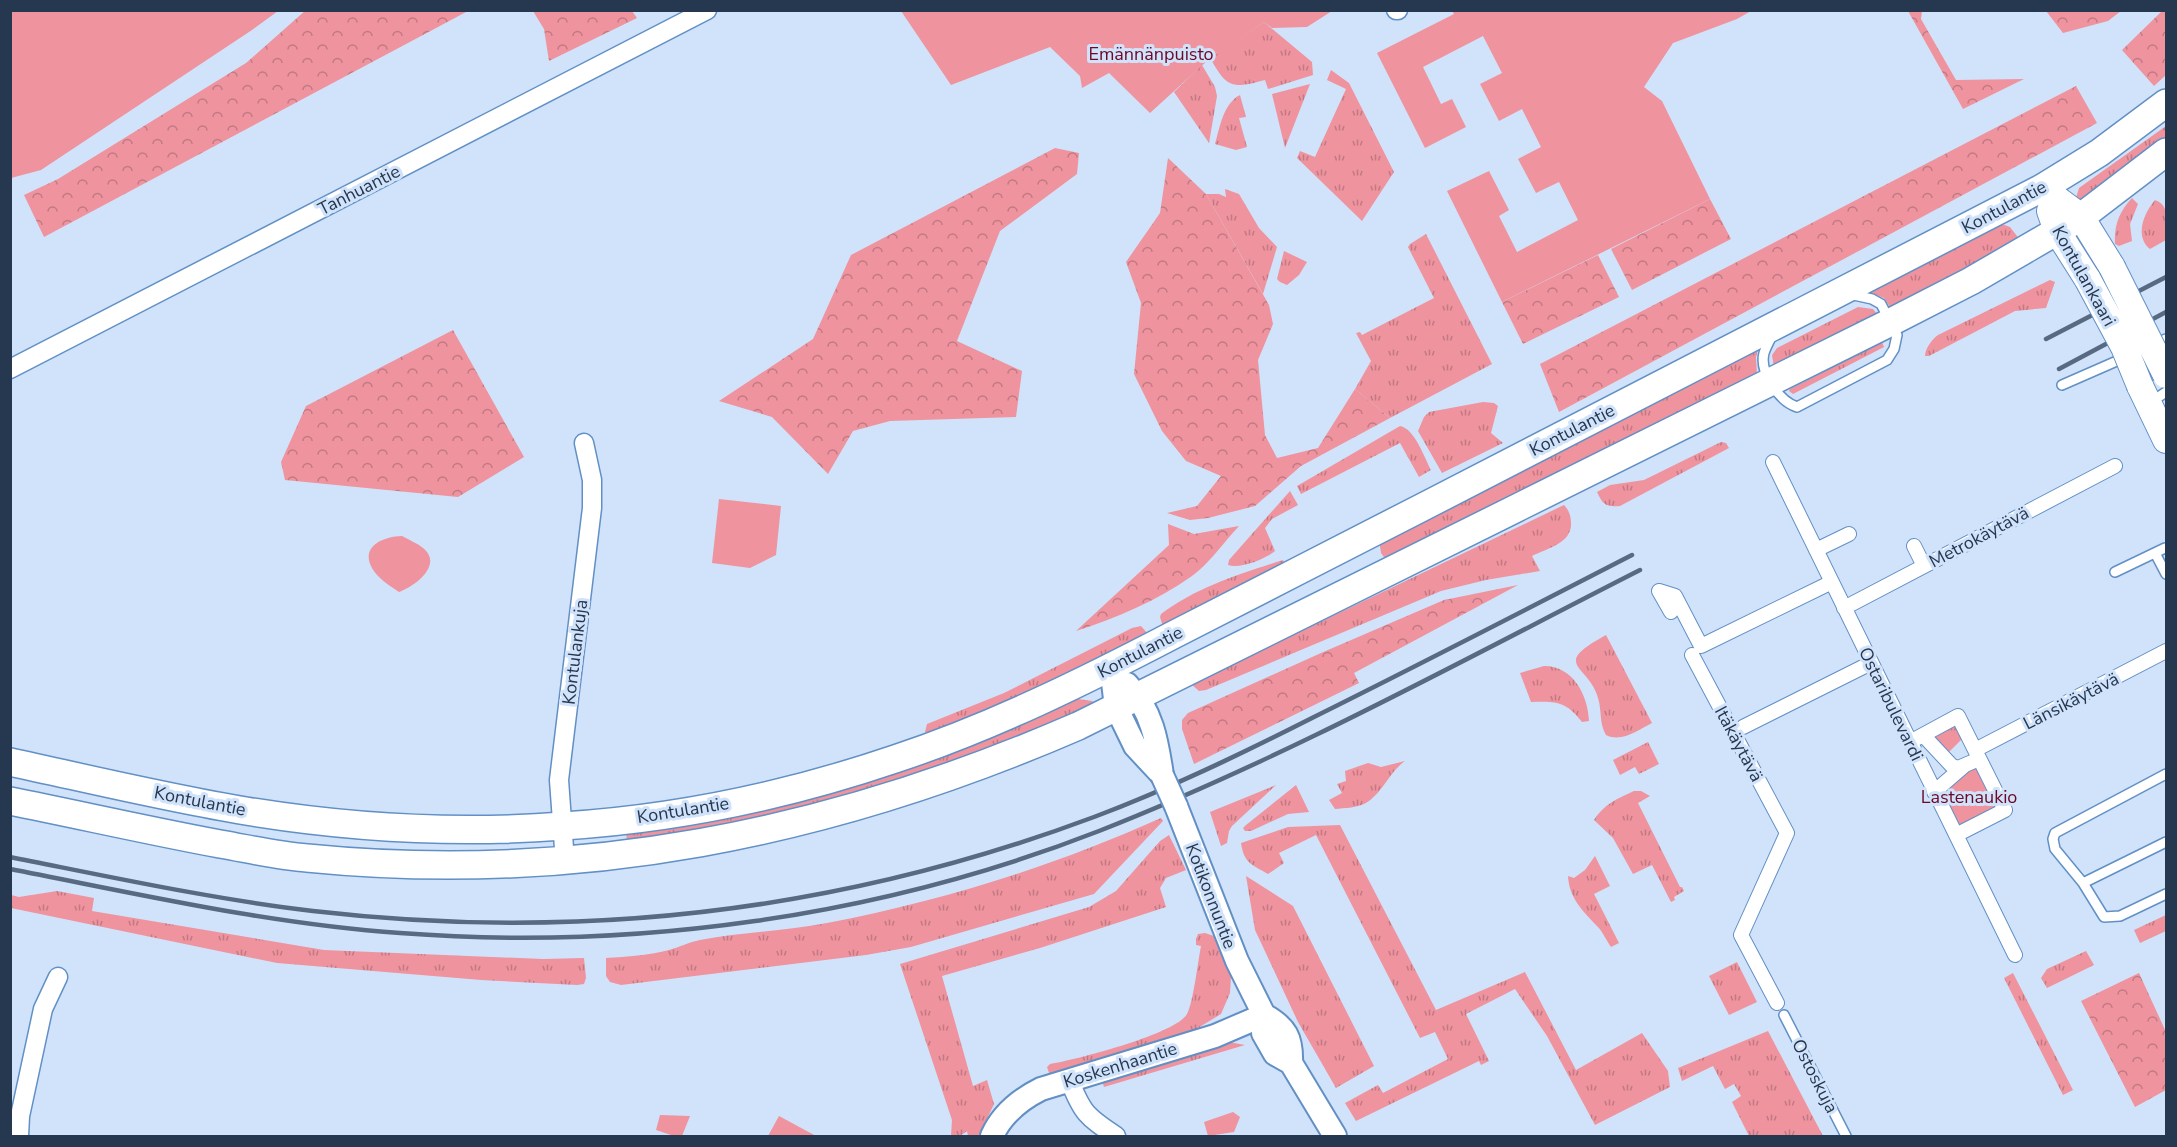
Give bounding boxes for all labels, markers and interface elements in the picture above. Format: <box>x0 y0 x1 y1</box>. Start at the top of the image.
park label: Emännänpuisto <box>1088 42 1214 66</box>
street label: Tanhuantie <box>314 159 404 221</box>
street label: Kontulantie <box>1957 175 2051 239</box>
street label: Kontulankaari <box>2047 221 2121 331</box>
street label: Kontulantie <box>1525 398 1619 462</box>
street label: Metrokäytävä <box>1925 501 2033 573</box>
street label: Kontulankuja <box>557 598 593 706</box>
street label: Kontulantie <box>1093 620 1187 684</box>
street label: Ostaribulevardi <box>1853 643 1929 765</box>
street label: Länsikäytävä <box>2019 667 2123 735</box>
street label: Itäkäytävä <box>1709 702 1769 786</box>
street label: Kontulantie <box>152 780 248 822</box>
park label: Lastenaukio <box>1921 785 2017 809</box>
street label: Kontulantie <box>635 791 731 829</box>
street label: Kotikonnuntie <box>1180 840 1242 952</box>
street label: Ostoskuja <box>1786 1035 1844 1117</box>
street label: Koskenhaantie <box>1060 1036 1180 1094</box>

